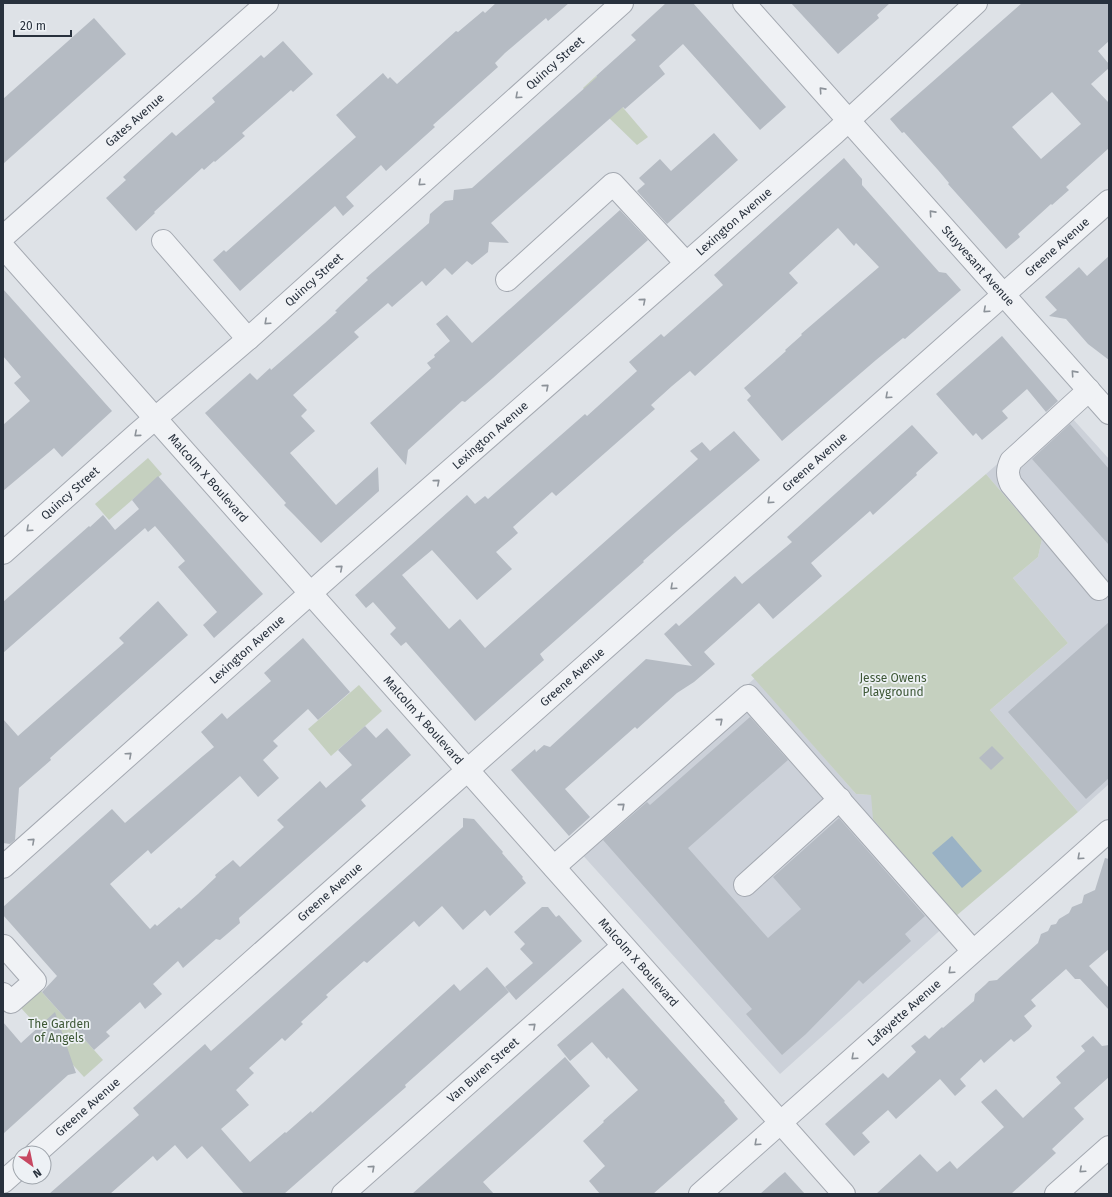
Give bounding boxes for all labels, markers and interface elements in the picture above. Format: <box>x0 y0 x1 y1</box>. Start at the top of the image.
scale bar <box>14 12 71 38</box>
text: 20 m <box>20 19 46 33</box>
street label: Quincy Street <box>523 33 587 93</box>
one-way arrow <box>820 87 827 95</box>
street label: Gates Avenue <box>103 91 167 150</box>
one-way arrow <box>515 92 523 99</box>
one-way arrow <box>418 179 426 186</box>
street label: Lexington Avenue <box>693 185 775 259</box>
one-way arrow <box>929 211 936 218</box>
street label: Greene Avenue <box>1022 215 1092 279</box>
street label: Stuyvesant Avenue <box>939 223 1017 309</box>
street label: Quincy Street <box>282 250 346 309</box>
one-way arrow <box>638 298 646 305</box>
one-way arrow <box>983 305 990 312</box>
one-way arrow <box>264 317 272 324</box>
one-way arrow <box>1071 371 1078 378</box>
one-way arrow <box>541 384 548 391</box>
one-way arrow <box>886 392 893 399</box>
street label: Lexington Avenue <box>450 398 531 472</box>
one-way arrow <box>134 429 142 437</box>
street label: Greene Avenue <box>780 430 850 494</box>
street label: Malcolm X Boulevard <box>165 431 251 525</box>
street label: Quincy Street <box>38 463 103 523</box>
one-way arrow <box>433 480 440 487</box>
one-way arrow <box>767 496 775 504</box>
one-way arrow <box>26 525 34 532</box>
one-way arrow <box>335 565 343 572</box>
one-way arrow <box>670 583 678 590</box>
street label: Lexington Avenue <box>207 612 288 687</box>
street label: Greene Avenue <box>537 645 608 709</box>
park label: Jesse Owens Playground <box>859 671 927 699</box>
street label: Malcolm X Boulevard <box>380 673 466 767</box>
one-way arrow <box>716 718 723 725</box>
one-way arrow <box>125 753 132 760</box>
one-way arrow <box>618 804 625 811</box>
one-way arrow <box>27 839 35 846</box>
one-way arrow <box>1077 852 1085 859</box>
street label: Greene Avenue <box>295 860 365 924</box>
street label: Malcolm X Boulevard <box>596 916 681 1010</box>
one-way arrow <box>948 966 956 973</box>
street label: Lafayette Avenue <box>865 977 944 1049</box>
park label: The Garden of Angels <box>28 1017 90 1045</box>
one-way arrow <box>528 1024 535 1031</box>
street label: Van Buren Street <box>444 1034 522 1105</box>
one-way arrow <box>851 1052 859 1060</box>
street label: Greene Avenue <box>52 1075 123 1140</box>
one-way arrow <box>754 1139 761 1146</box>
north arrow <box>12 1145 52 1185</box>
text: N <box>31 1166 44 1180</box>
one-way arrow <box>368 1166 375 1173</box>
one-way arrow <box>1080 1166 1087 1173</box>

